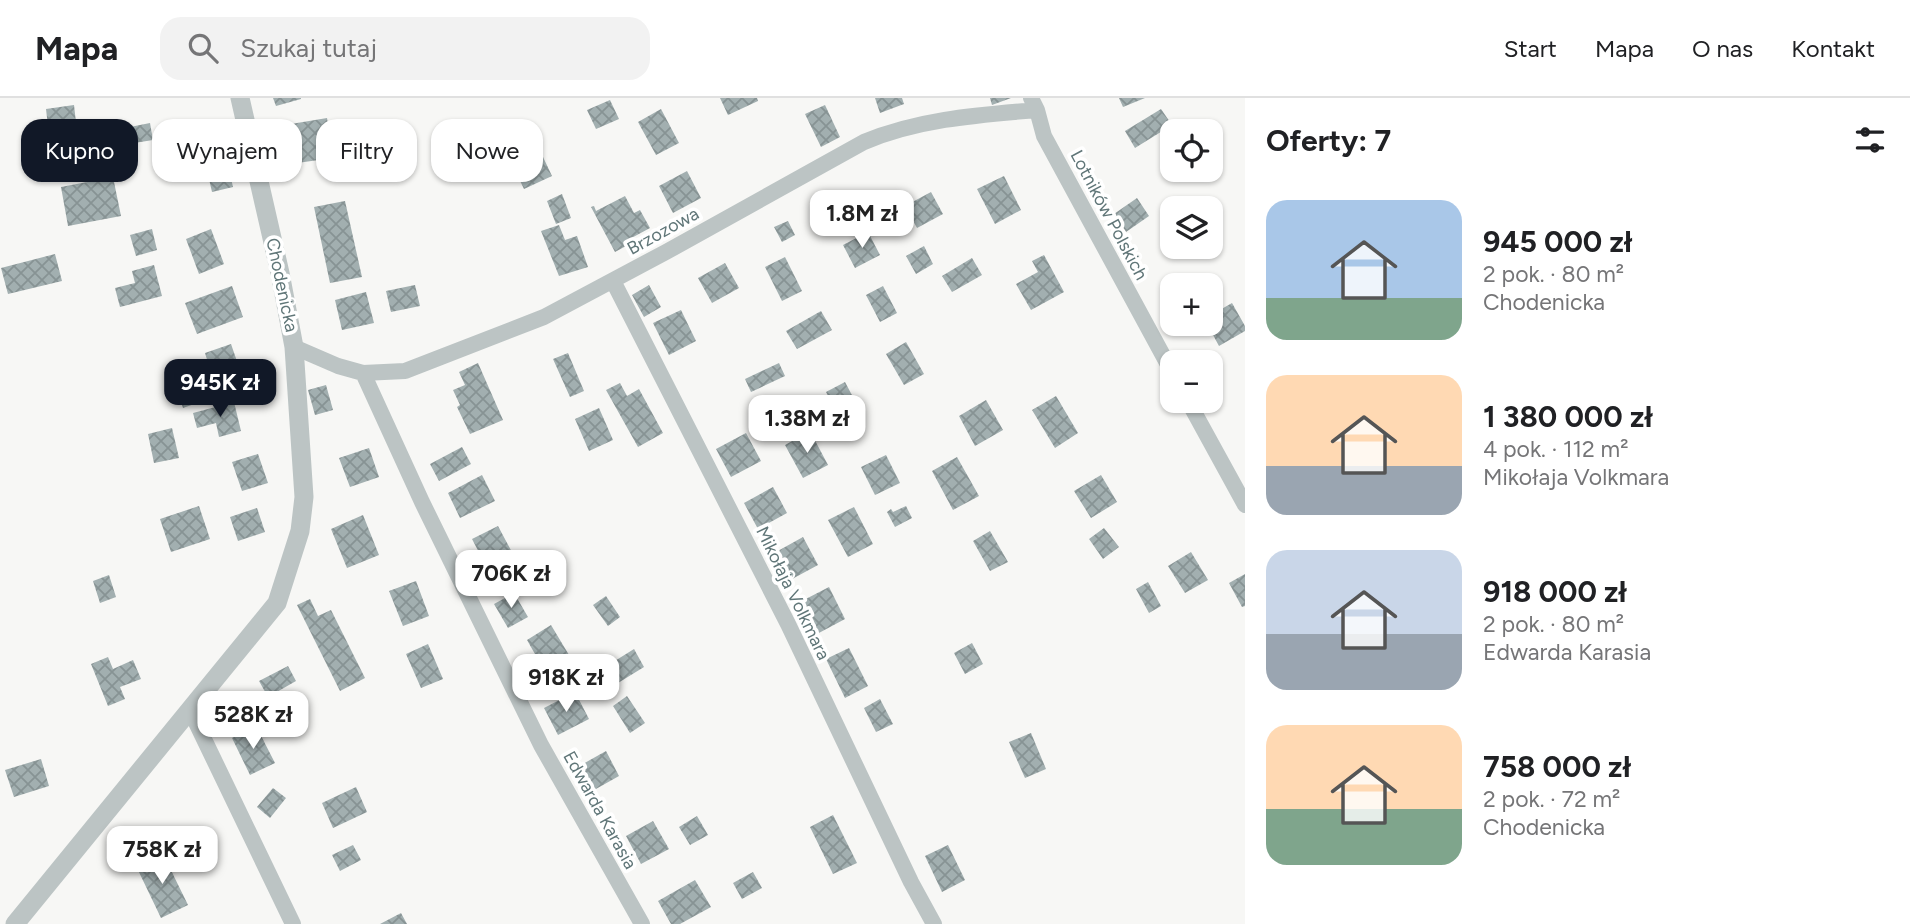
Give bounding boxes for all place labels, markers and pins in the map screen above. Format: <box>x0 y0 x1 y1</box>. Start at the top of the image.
pin: 1.8M zł <box>797 190 927 250</box>
pin: 945K zł <box>155 360 285 419</box>
pin: 1.38M zł <box>735 396 879 455</box>
pin: 706K zł <box>446 550 576 610</box>
pin: 918K zł <box>501 654 631 714</box>
pin: 528K zł <box>188 692 318 751</box>
pin: 758K zł <box>97 826 227 886</box>

